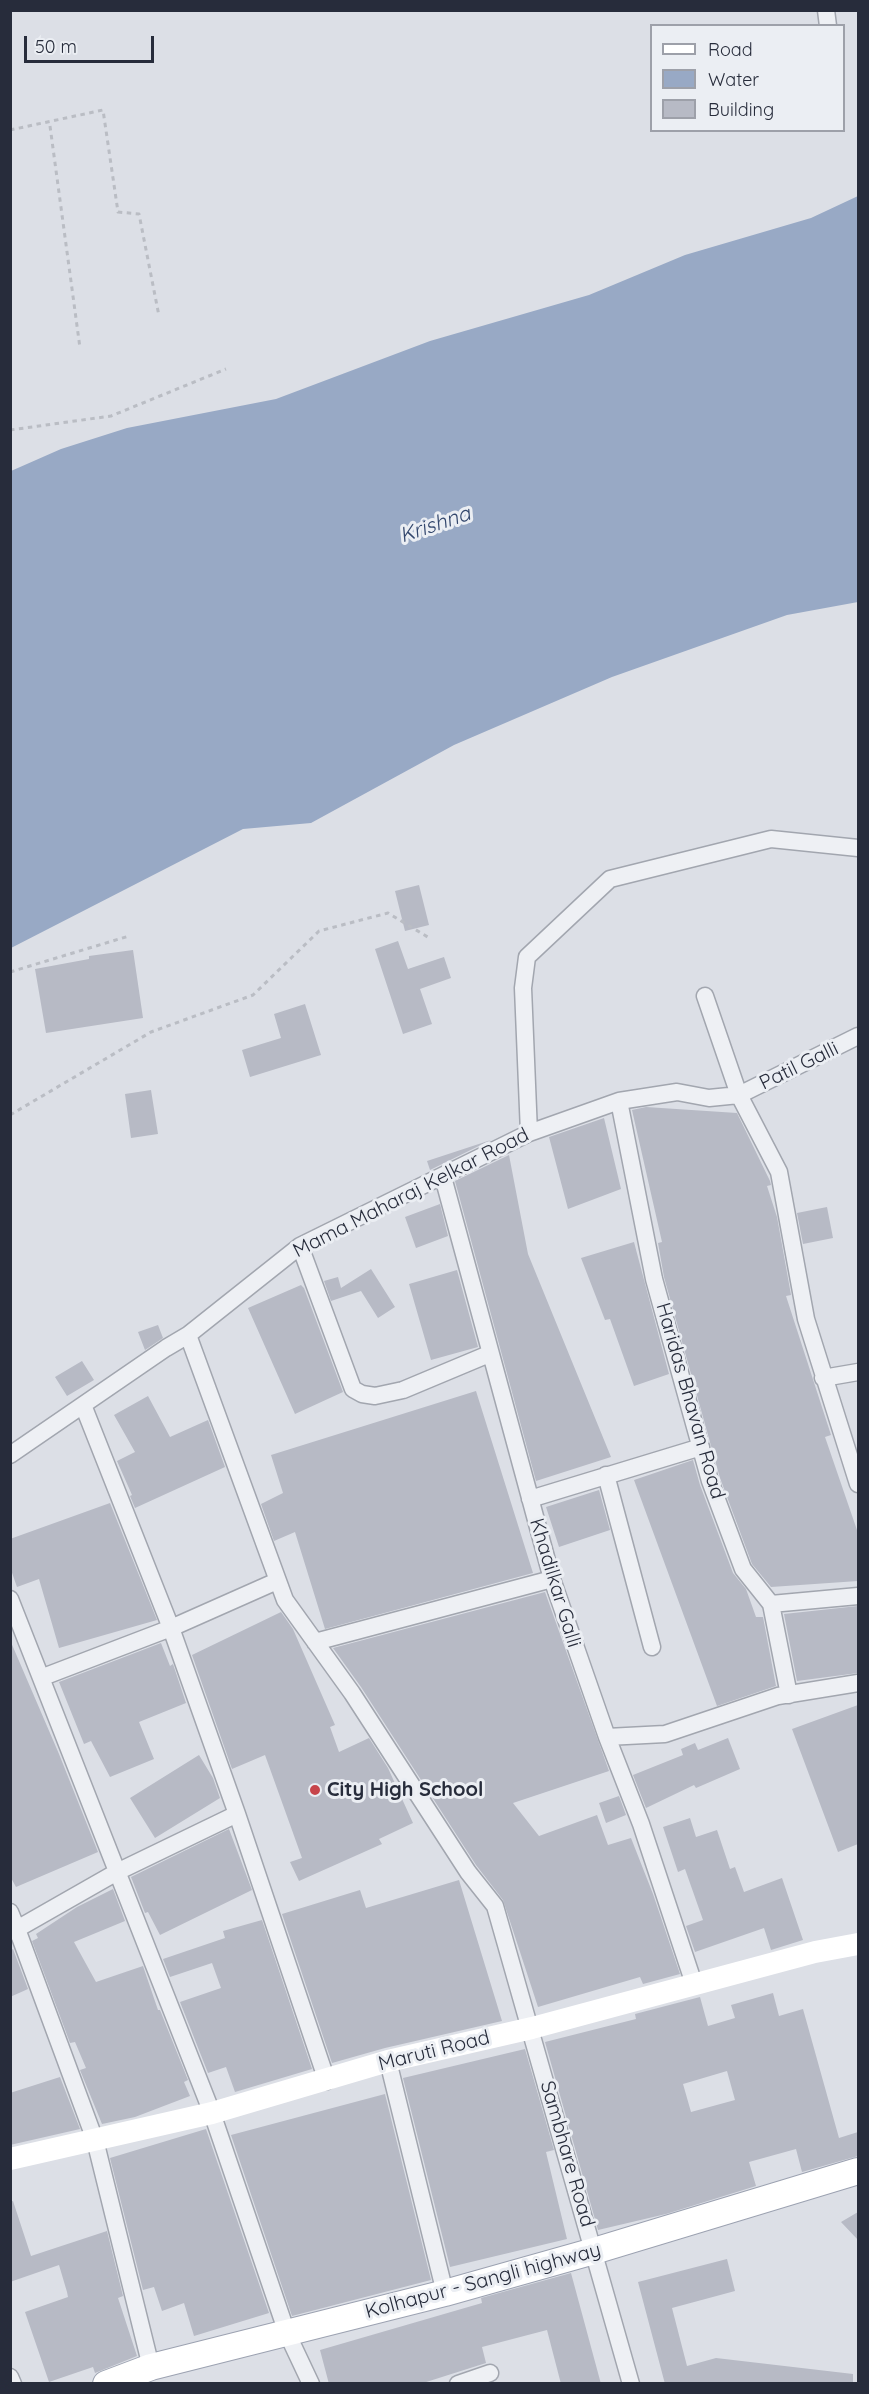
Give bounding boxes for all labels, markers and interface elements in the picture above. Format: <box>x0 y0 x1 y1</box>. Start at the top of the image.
scale bar <box>27 24 158 62</box>
legend <box>650 24 845 132</box>
text: 50 m <box>35 35 77 58</box>
text: Road <box>708 38 753 61</box>
text: Water <box>708 68 759 91</box>
text: Building <box>708 98 774 121</box>
water label: Krishna <box>396 501 474 549</box>
street label: Patil Galli <box>756 1037 842 1095</box>
street label: Mama Maharaj Kelkar Road <box>289 1123 533 1263</box>
street label: Haridas Bhavan Road <box>650 1300 730 1502</box>
street label: Khadilkar Galli <box>524 1516 586 1650</box>
place label: City High School <box>327 1778 483 1802</box>
marker: City High School <box>308 1783 322 1797</box>
street label: Maruti Road <box>376 2026 492 2076</box>
street label: Sambhare Road <box>535 2078 599 2230</box>
street label: Kolhapur - Sangli highway <box>363 2238 603 2324</box>

